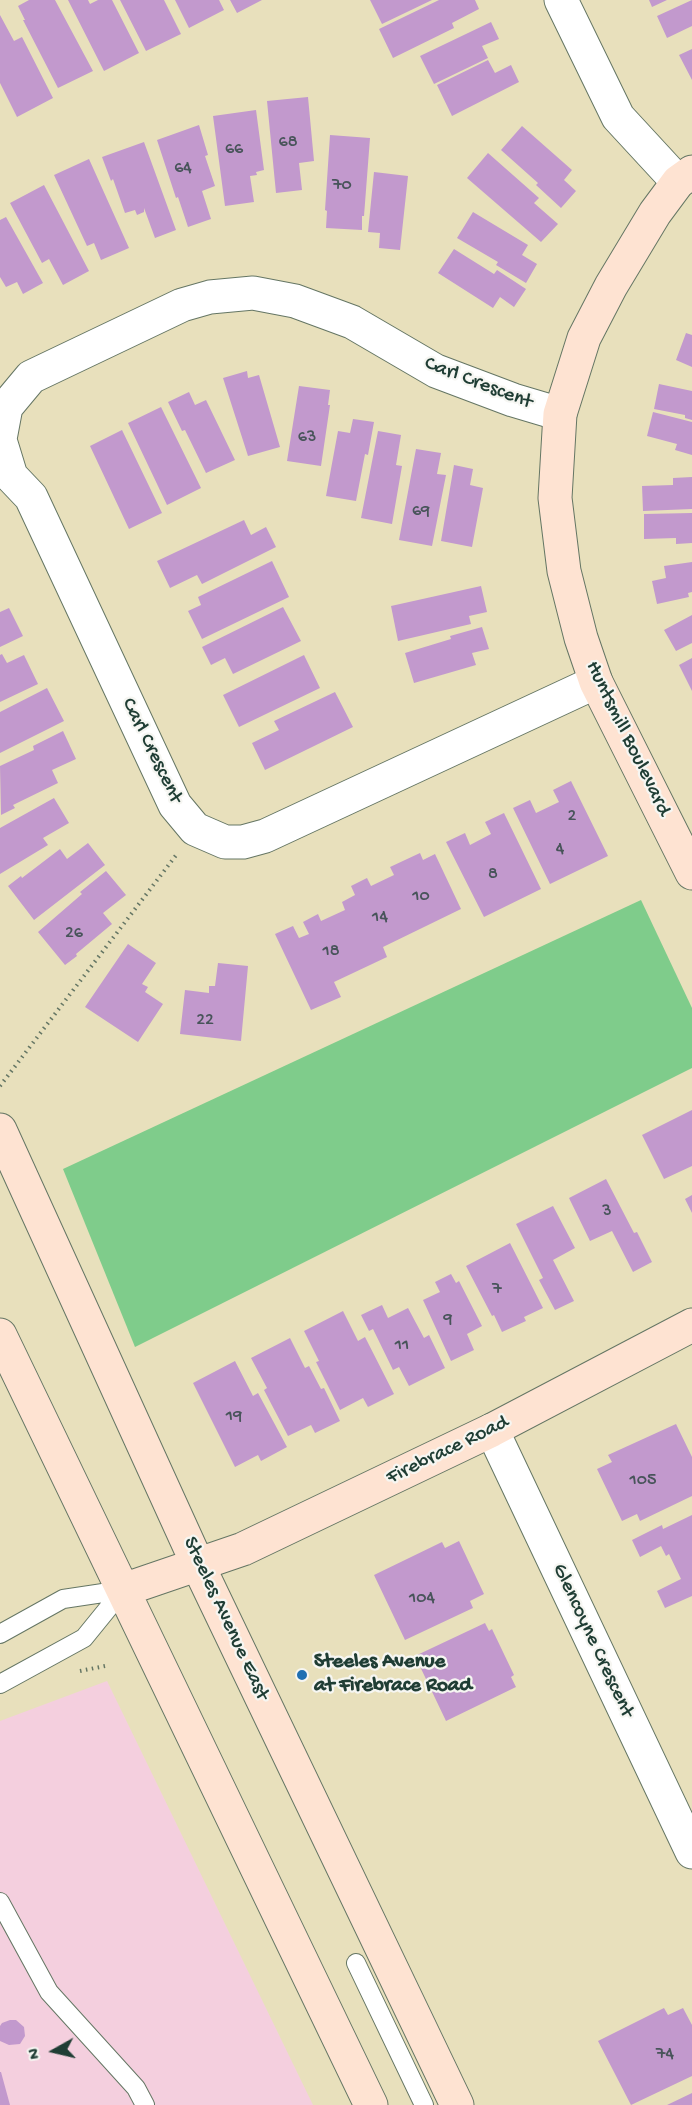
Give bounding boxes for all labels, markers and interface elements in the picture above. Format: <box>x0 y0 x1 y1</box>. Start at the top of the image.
house number: 68 <box>279 132 297 154</box>
house number: 66 <box>225 139 243 161</box>
house number: 64 <box>174 158 192 180</box>
house number: 70 <box>332 175 352 197</box>
street label: Carl Crescent <box>420 352 536 416</box>
house number: 63 <box>298 427 316 449</box>
house number: 69 <box>412 501 430 523</box>
street label: Huntsmill Boulevard <box>579 657 675 821</box>
street label: Carl Crescent <box>115 694 187 808</box>
house number: 2 <box>568 806 576 828</box>
house number: 4 <box>556 839 564 861</box>
house number: 8 <box>488 864 498 886</box>
house number: 10 <box>412 886 430 908</box>
house number: 14 <box>372 907 388 929</box>
house number: 26 <box>65 923 83 945</box>
house number: 18 <box>322 941 340 963</box>
house number: 22 <box>196 1010 214 1032</box>
house number: 3 <box>602 1201 612 1223</box>
house number: 7 <box>492 1279 502 1301</box>
house number: 9 <box>443 1309 453 1331</box>
house number: 11 <box>395 1335 409 1357</box>
house number: 19 <box>226 1406 242 1428</box>
street label: Firebrace Road <box>383 1411 513 1491</box>
house number: 105 <box>630 1470 656 1492</box>
street label: Steeles Avenue East <box>176 1533 274 1705</box>
street label: Glencoyne Crescent <box>545 1560 639 1722</box>
house number: 104 <box>409 1588 435 1610</box>
place label: Steeles Avenue at Firebrace Road <box>314 1650 472 1700</box>
marker: Steeles Avenue at Firebrace Road <box>295 1668 309 1682</box>
north arrow <box>24 2021 84 2081</box>
house number: 74 <box>656 2044 674 2066</box>
text: N <box>26 2047 46 2060</box>

